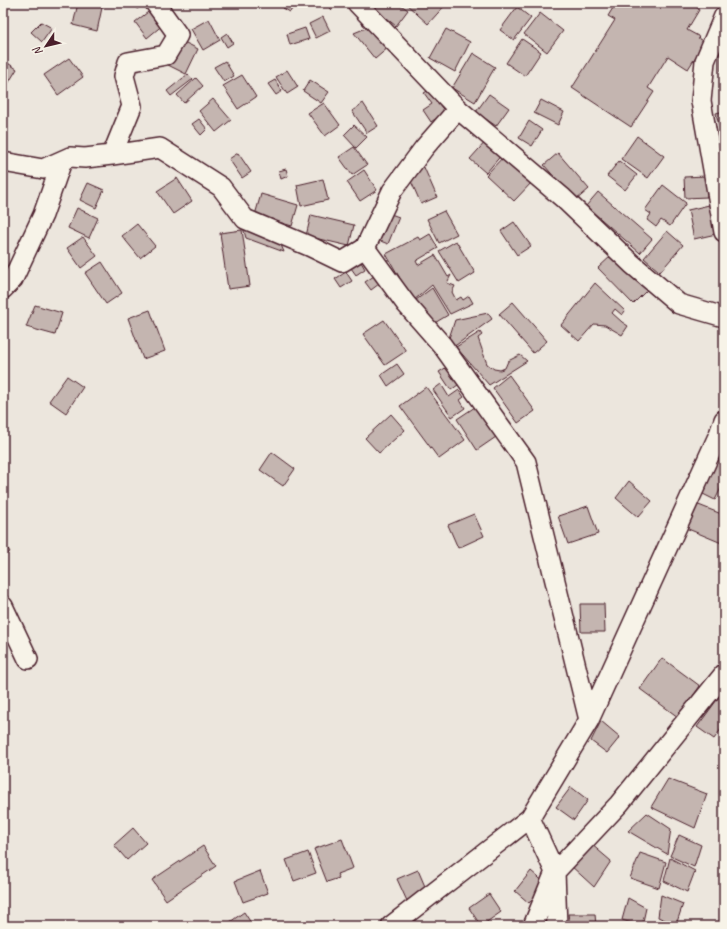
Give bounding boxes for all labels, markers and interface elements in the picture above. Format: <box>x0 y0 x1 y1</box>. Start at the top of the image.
north arrow <box>26 26 66 66</box>
text: N <box>29 43 45 59</box>

